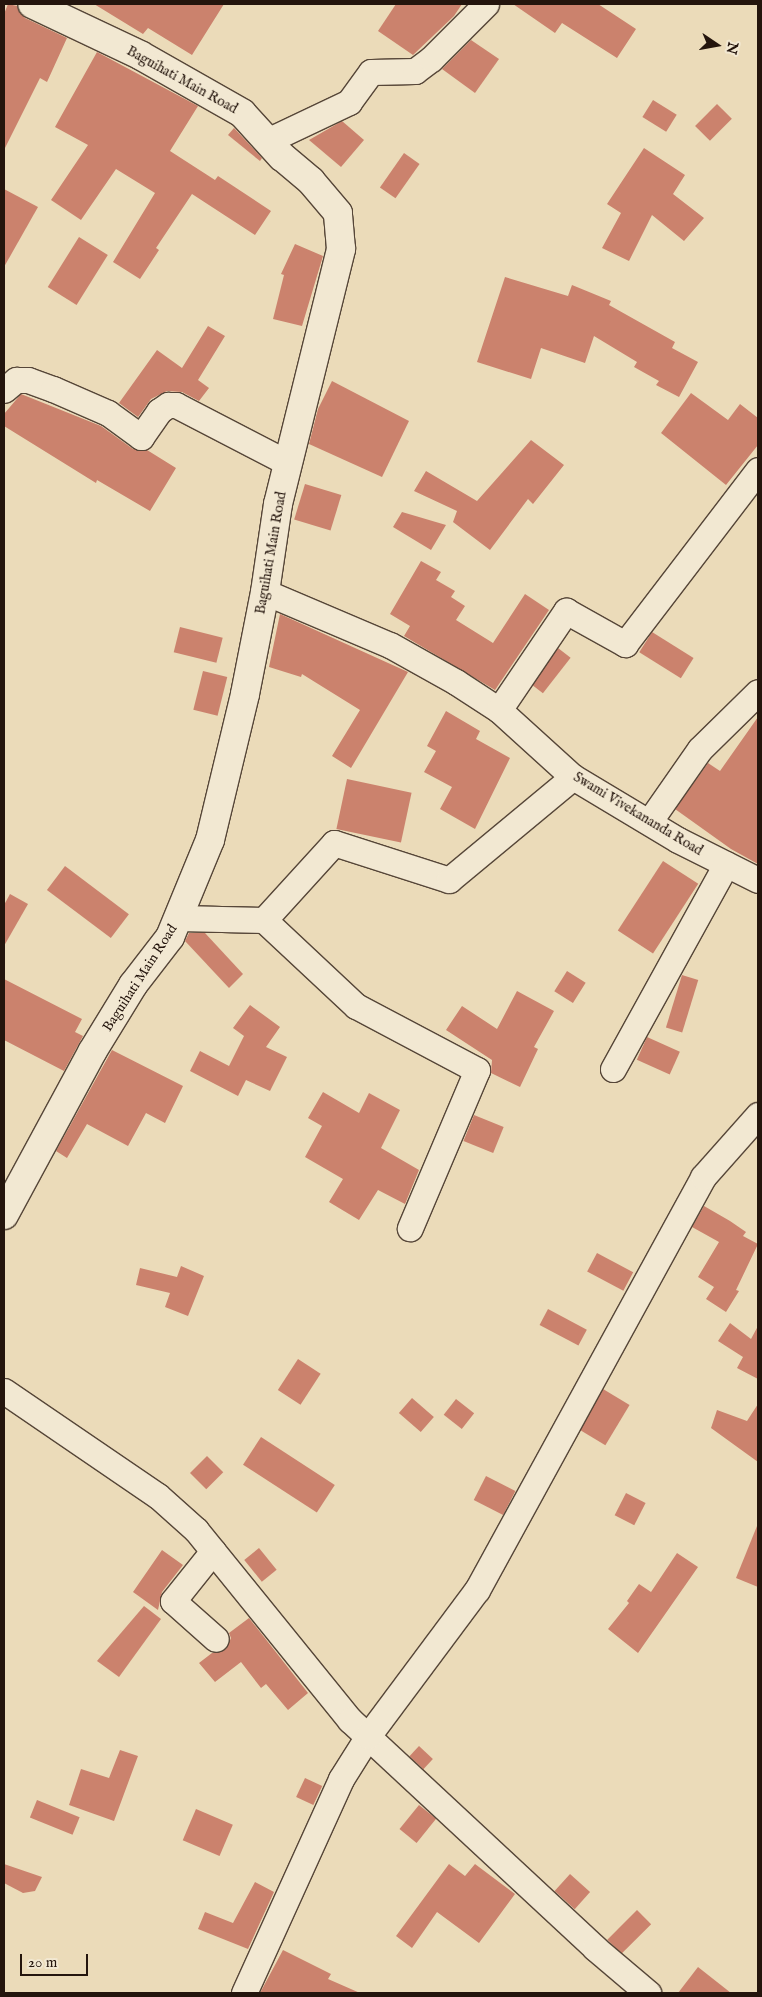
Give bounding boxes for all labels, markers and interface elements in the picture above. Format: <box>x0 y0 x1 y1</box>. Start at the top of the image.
north arrow <box>692 20 742 70</box>
text: N <box>722 40 742 56</box>
street label: Baguihati Main Road <box>124 43 240 117</box>
street label: Baguihati Main Road <box>252 490 290 616</box>
street label: Swami Vivekananda Road <box>570 769 706 859</box>
street label: Baguihati Main Road <box>99 921 181 1035</box>
scale bar <box>22 1944 90 1976</box>
text: 20 m <box>28 1953 57 1972</box>

